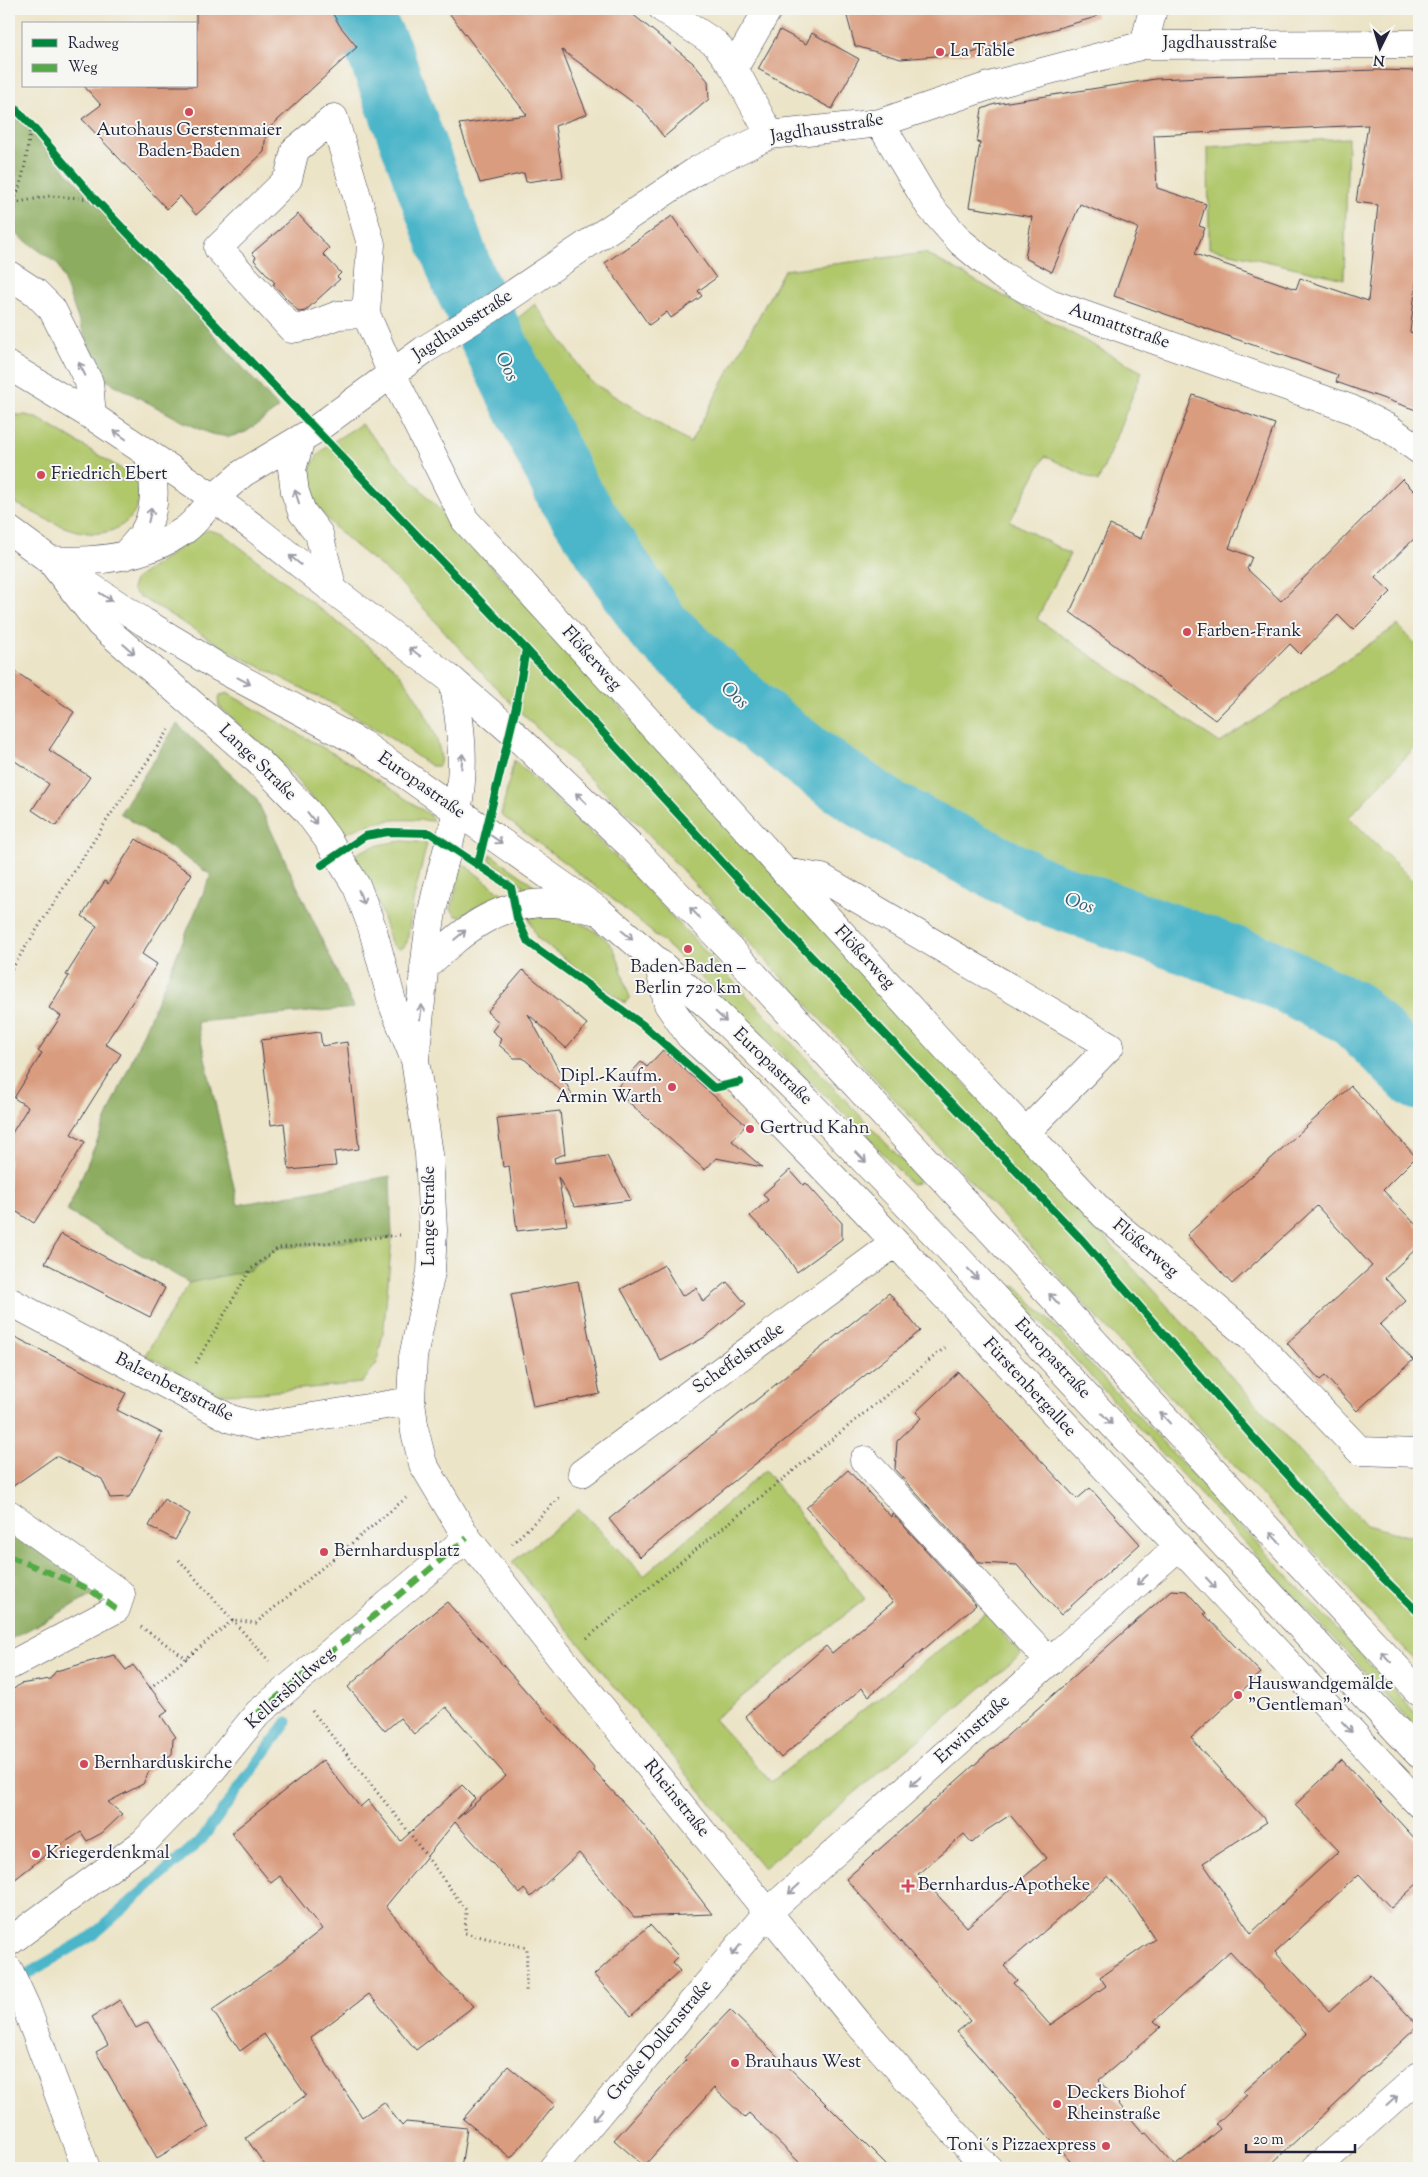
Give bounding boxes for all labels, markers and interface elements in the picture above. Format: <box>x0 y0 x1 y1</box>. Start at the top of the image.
legend <box>22 22 198 88</box>
north arrow <box>1356 22 1406 72</box>
street label: Jagdhausstraße <box>1162 31 1277 57</box>
text: Radweg <box>68 34 119 55</box>
place label: La Table <box>950 39 1015 65</box>
marker: La Table <box>934 46 946 58</box>
text: N <box>1373 49 1385 69</box>
text: Weg <box>68 58 98 79</box>
marker: Autohaus Gerstenmaier Baden-Baden <box>183 106 195 118</box>
street label: Jagdhausstraße <box>768 107 886 151</box>
place label: Autohaus Gerstenmaier Baden-Baden <box>96 118 282 165</box>
street label: Jagdhausstraße <box>407 284 518 369</box>
street label: Aumattstraße <box>1065 297 1173 357</box>
water label: Oos <box>487 348 525 386</box>
one-way arrow <box>77 361 87 376</box>
one-way arrow <box>114 430 128 440</box>
place label: Friedrich Ebert <box>51 462 167 488</box>
marker: Friedrich Ebert <box>35 469 47 481</box>
one-way arrow <box>292 490 302 506</box>
one-way arrow <box>146 508 155 524</box>
one-way arrow <box>288 555 302 565</box>
one-way arrow <box>98 592 112 602</box>
place label: Farben-Frank <box>1197 619 1302 645</box>
street label: Flößerweg <box>555 621 627 697</box>
marker: Farben-Frank <box>1181 626 1193 638</box>
one-way arrow <box>122 643 135 654</box>
one-way arrow <box>409 646 422 657</box>
one-way arrow <box>237 676 252 686</box>
water label: Oos <box>714 676 754 716</box>
street label: Lange Straße <box>212 719 302 807</box>
street label: Europastraße <box>372 746 470 826</box>
one-way arrow <box>457 753 467 769</box>
one-way arrow <box>574 792 587 804</box>
one-way arrow <box>307 811 317 825</box>
one-way arrow <box>489 834 503 844</box>
water label: Oos <box>1061 886 1097 922</box>
one-way arrow <box>357 889 366 905</box>
one-way arrow <box>689 907 701 919</box>
street label: Flößerweg <box>827 920 901 996</box>
one-way arrow <box>620 929 633 940</box>
one-way arrow <box>453 930 466 941</box>
marker: Baden-Baden – Berlin 720 km <box>682 943 694 955</box>
place label: Baden-Baden – Berlin 720 km <box>630 955 746 1002</box>
one-way arrow <box>416 1004 426 1020</box>
one-way arrow <box>715 1011 727 1023</box>
street label: Europastraße <box>726 1022 818 1112</box>
place label: Dipl.-Kaufm. Armin Warth <box>556 1064 662 1111</box>
marker: Dipl.-Kaufm. Armin Warth <box>666 1081 678 1093</box>
place label: Gertrud Kahn <box>760 1116 870 1142</box>
marker: Gertrud Kahn <box>744 1123 756 1135</box>
one-way arrow <box>855 1150 867 1163</box>
street label: Lange Straße <box>417 1166 443 1266</box>
street label: Flößerweg <box>1106 1214 1184 1285</box>
one-way arrow <box>967 1268 979 1280</box>
one-way arrow <box>1048 1293 1060 1306</box>
street label: Europastraße <box>1008 1313 1096 1405</box>
street label: Scheffelstraße <box>688 1317 790 1401</box>
street label: Fürstenbergallee <box>976 1332 1082 1444</box>
street label: Balzenbergstraße <box>110 1347 238 1429</box>
one-way arrow <box>1101 1412 1113 1425</box>
one-way arrow <box>1159 1412 1171 1425</box>
one-way arrow <box>1270 1531 1281 1544</box>
place label: Bernhardusplatz <box>334 1539 460 1565</box>
marker: Bernhardusplatz <box>318 1546 330 1558</box>
one-way arrow <box>1135 1574 1148 1585</box>
one-way arrow <box>1205 1576 1217 1589</box>
one-way arrow <box>349 1626 362 1637</box>
street label: Kellersbildweg <box>241 1642 342 1736</box>
one-way arrow <box>1380 1650 1392 1663</box>
place label: Hauswandgemälde "Gentleman" <box>1248 1672 1393 1719</box>
street label: Erwinstraße <box>930 1689 1016 1771</box>
marker: Hauswandgemälde "Gentleman" <box>1232 1689 1244 1701</box>
one-way arrow <box>1341 1720 1353 1733</box>
place label: Bernharduskirche <box>94 1751 232 1777</box>
street label: Rheinstraße <box>636 1754 716 1844</box>
marker: Bernharduskirche <box>78 1758 90 1770</box>
one-way arrow <box>909 1775 922 1787</box>
place label: Kriegerdenkmal <box>46 1841 170 1867</box>
marker: Kriegerdenkmal <box>30 1848 42 1860</box>
place label: Bernhardus-Apotheke <box>918 1873 1090 1899</box>
marker: Bernhardus-Apotheke <box>902 1880 914 1892</box>
one-way arrow <box>788 1883 801 1895</box>
one-way arrow <box>730 1944 742 1957</box>
street label: Große Dollenstraße <box>601 1974 719 2108</box>
place label: Brauhaus West <box>745 2050 861 2076</box>
marker: Brauhaus West <box>729 2057 741 2069</box>
place label: Deckers Biohof Rheinstraße <box>1067 2081 1187 2128</box>
one-way arrow <box>1385 2095 1398 2107</box>
marker: Deckers Biohof Rheinstraße <box>1051 2098 1063 2110</box>
one-way arrow <box>593 2108 604 2121</box>
scale bar <box>1246 2122 1354 2154</box>
text: 20 m <box>1253 2130 1284 2151</box>
place label: Toni´s Pizzaexpress <box>947 2133 1096 2159</box>
marker: Toni´s Pizzaexpress <box>1100 2140 1112 2152</box>

